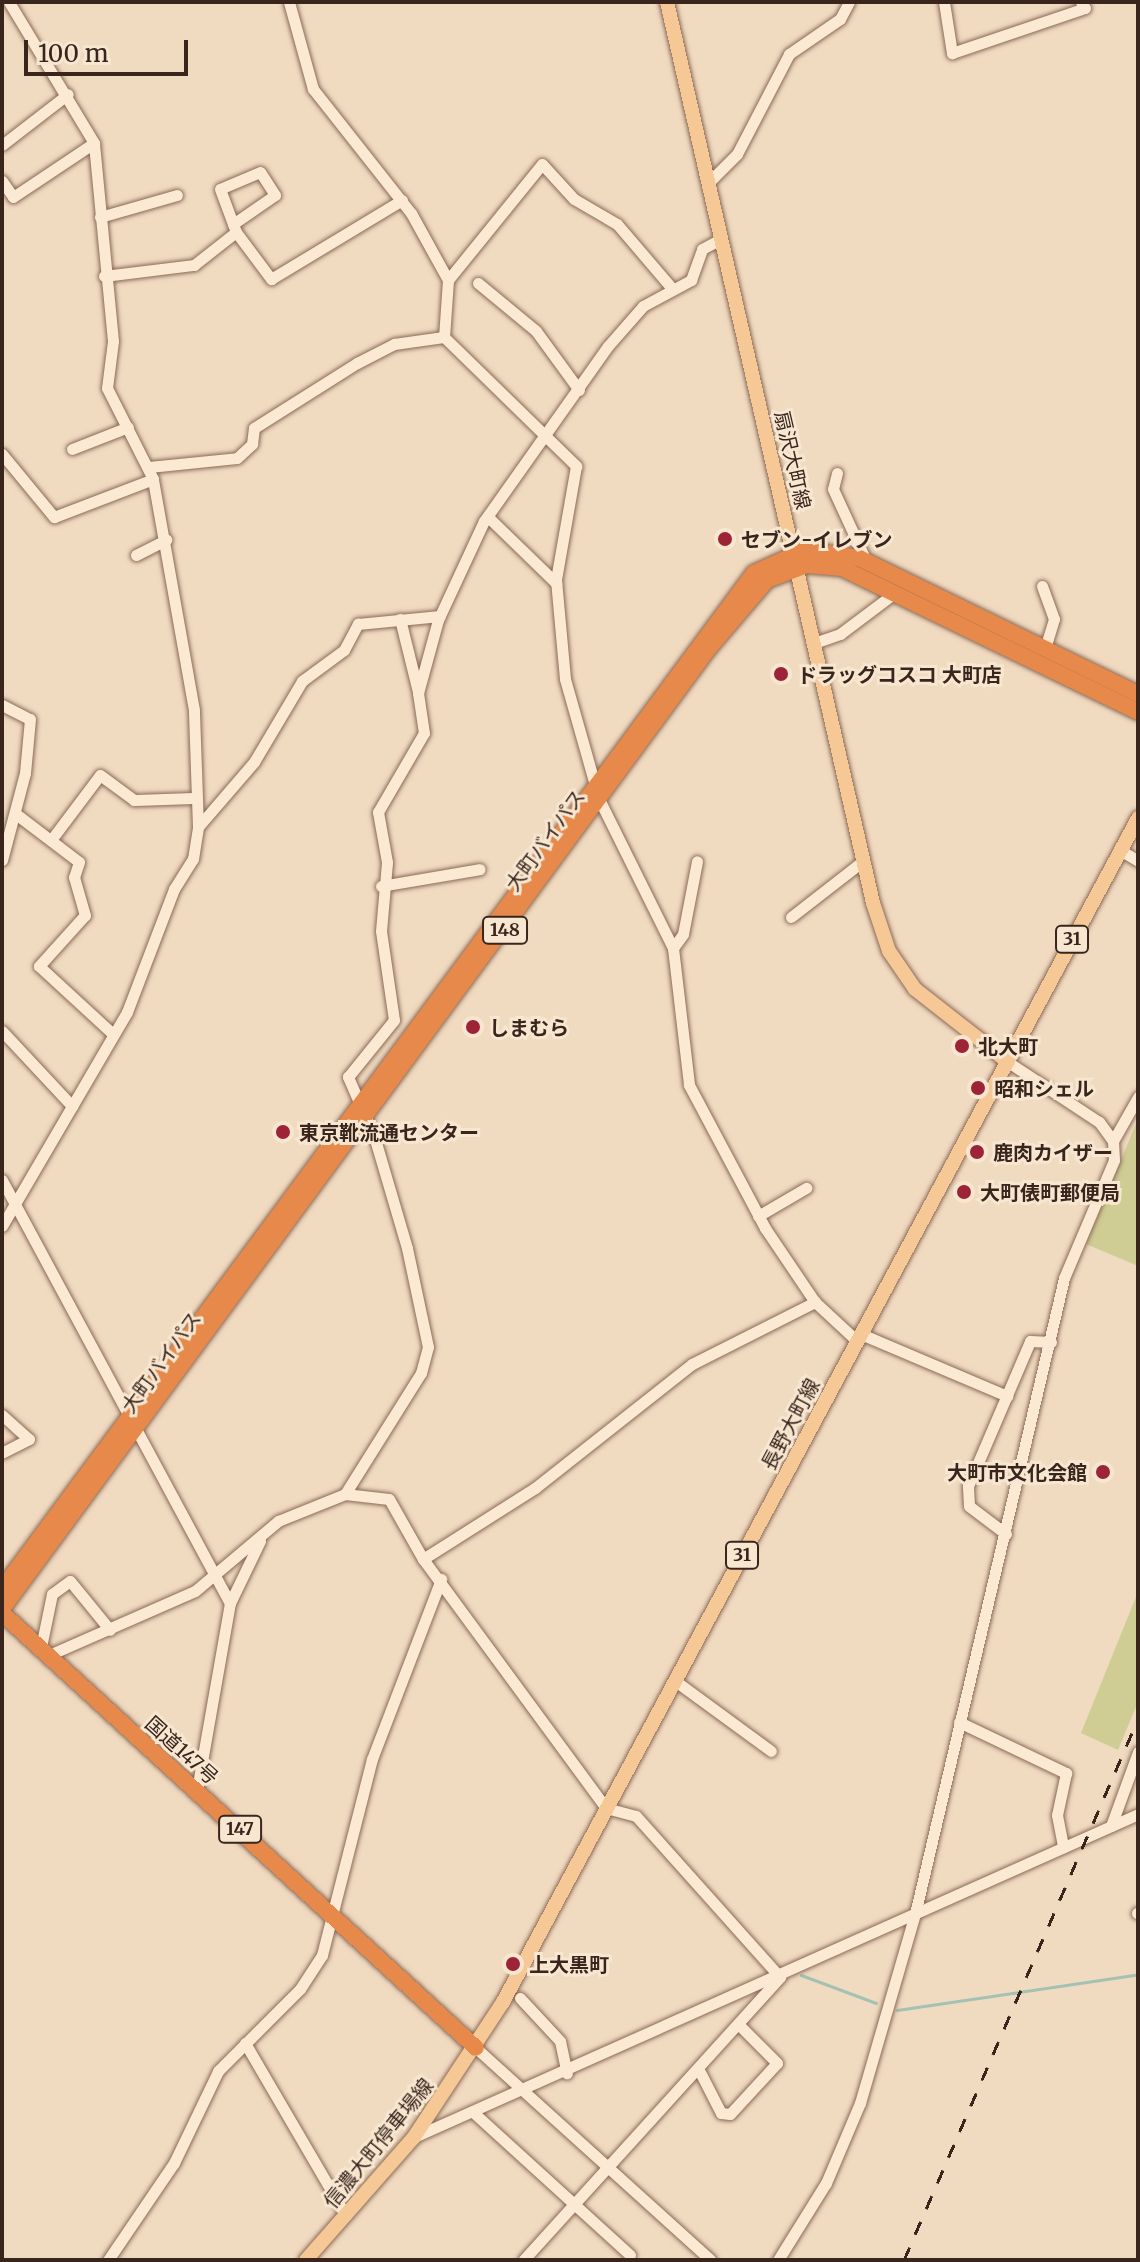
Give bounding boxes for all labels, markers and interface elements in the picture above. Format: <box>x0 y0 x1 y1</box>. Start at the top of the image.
scale bar <box>28 24 192 74</box>
text: 100 m <box>38 38 108 69</box>
street label: 扇沢大町線 <box>770 409 816 511</box>
place label: セブン-イレブン <box>741 527 893 551</box>
marker: セブン-イレブン <box>716 530 734 548</box>
place label: ドラッグコスコ 大町店 <box>797 662 1002 686</box>
marker: ドラッグコスコ 大町店 <box>772 665 790 683</box>
street label: 大町バイパス <box>500 784 590 896</box>
road number: 148 <box>481 916 529 944</box>
road number: 31 <box>1054 925 1090 953</box>
place label: しまむら <box>489 1015 569 1039</box>
marker: しまむら <box>464 1018 482 1036</box>
place label: 北大町 <box>978 1034 1038 1058</box>
marker: 北大町 <box>953 1037 971 1055</box>
place label: 昭和シェル <box>994 1076 1094 1100</box>
marker: 昭和シェル <box>969 1079 987 1097</box>
place label: 東京靴流通センター <box>299 1120 479 1144</box>
marker: 東京靴流通センター <box>274 1123 292 1141</box>
place label: 鹿肉カイザー <box>993 1140 1113 1164</box>
marker: 鹿肉カイザー <box>968 1143 986 1161</box>
place label: 大町俵町郵便局 <box>980 1180 1120 1204</box>
marker: 大町俵町郵便局 <box>955 1183 973 1201</box>
street label: 大町バイパス <box>116 1306 206 1418</box>
street label: 長野大町線 <box>756 1374 824 1474</box>
place label: 大町市文化会館 <box>947 1460 1087 1484</box>
marker: 大町市文化会館 <box>1094 1463 1112 1481</box>
road number: 31 <box>724 1541 760 1569</box>
street label: 国道147号 <box>141 1711 223 1789</box>
road number: 147 <box>218 1815 262 1843</box>
place label: 上大黒町 <box>529 1952 609 1976</box>
marker: 上大黒町 <box>504 1955 522 1973</box>
street label: 信濃大町停車場線 <box>318 2073 438 2213</box>

